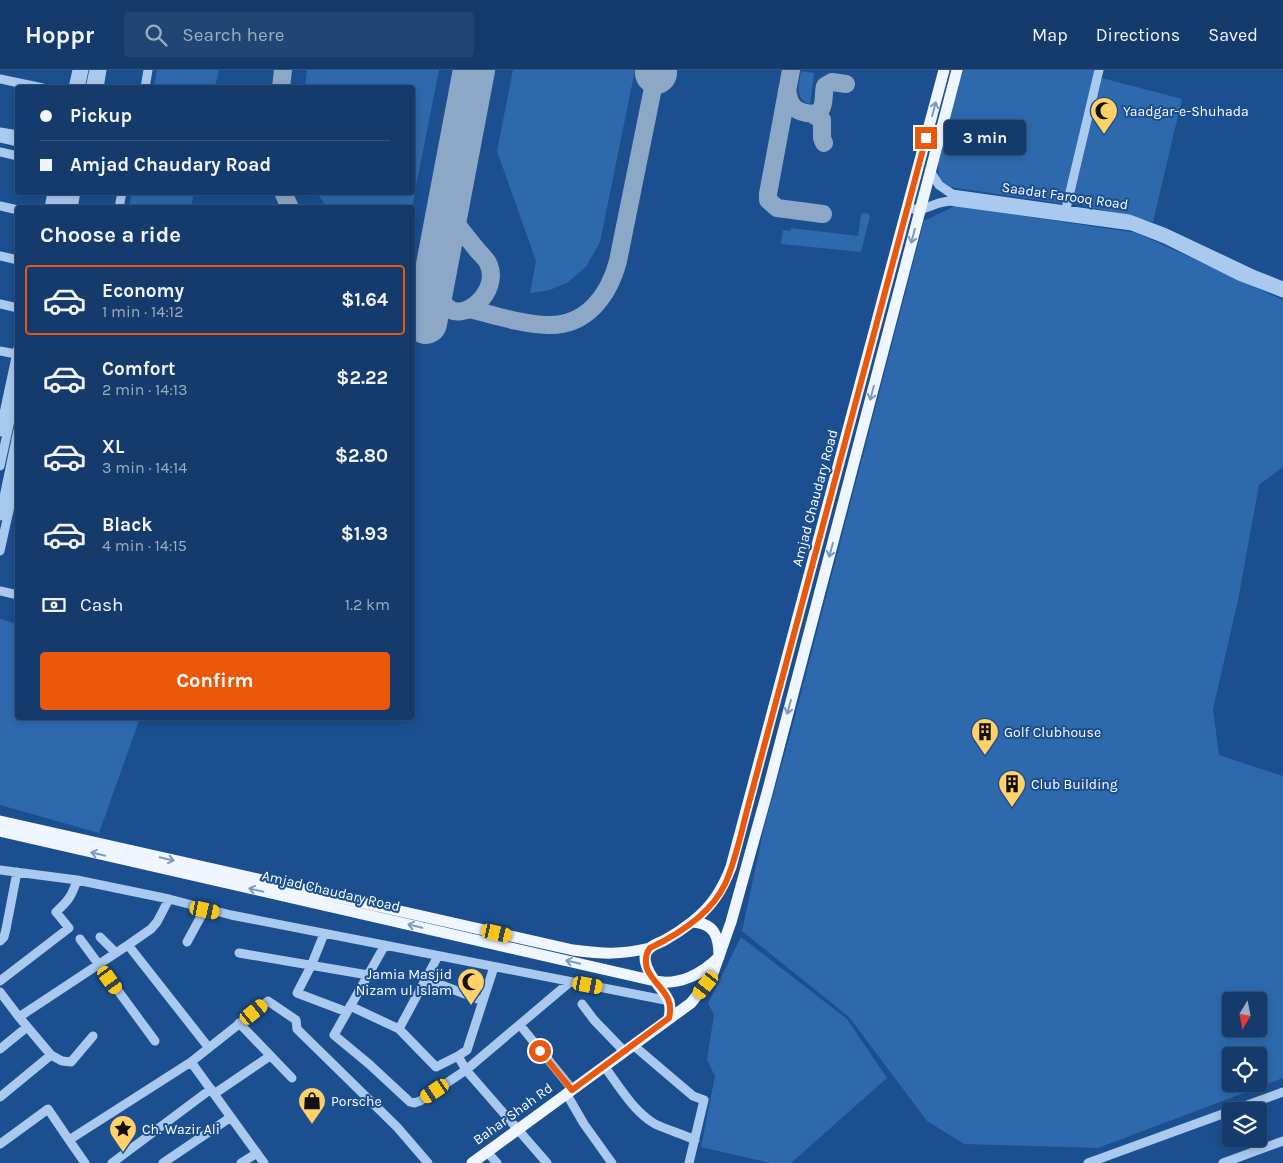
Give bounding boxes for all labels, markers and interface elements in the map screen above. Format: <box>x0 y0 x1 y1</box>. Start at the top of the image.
search box <box>124 12 474 57</box>
text: Hoppr <box>25 21 94 49</box>
icon: search <box>142 21 170 49</box>
text: Search here <box>182 24 284 46</box>
text: Map <box>1032 24 1068 46</box>
text: Directions <box>1096 24 1180 46</box>
text: Saved <box>1208 24 1258 46</box>
mosque icon: Yaadgar-e-Shuhada <box>1089 96 1119 135</box>
one-way arrow <box>929 102 939 118</box>
place label: Yaadgar-e-Shuhada <box>1123 103 1249 120</box>
text: Pickup <box>70 105 132 127</box>
callout: 3 min <box>944 120 1026 156</box>
route end <box>915 127 937 149</box>
text: 3 min <box>963 128 1007 147</box>
text: Amjad Chaudary Road <box>70 154 271 176</box>
street label: Saadat Farooq Road <box>1001 179 1129 213</box>
text: Choose a ride <box>40 222 181 248</box>
one-way arrow <box>908 227 917 243</box>
icon: car <box>42 278 87 323</box>
text: Economy <box>102 280 184 302</box>
text: $1.64 <box>341 289 388 311</box>
text: 1 min · 14:12 <box>102 302 183 321</box>
icon: car <box>42 356 87 401</box>
text: Comfort <box>102 358 176 380</box>
text: $2.22 <box>336 367 388 389</box>
text: 2 min · 14:13 <box>102 380 188 399</box>
one-way arrow <box>867 384 876 400</box>
street label: Amjad Chaudary Road <box>789 428 841 568</box>
icon: car <box>42 434 87 479</box>
text: XL <box>102 436 124 458</box>
text: $2.80 <box>335 445 388 467</box>
text: 3 min · 14:14 <box>102 458 187 477</box>
icon: car <box>42 512 87 557</box>
text: Black <box>102 514 153 536</box>
text: $1.93 <box>341 523 388 545</box>
text: 4 min · 14:15 <box>102 536 187 555</box>
one-way arrow <box>825 541 835 557</box>
icon: cash <box>40 591 68 619</box>
text: Cash <box>80 594 124 616</box>
text: 1.2 km <box>345 595 390 614</box>
button: Confirm <box>40 652 390 710</box>
one-way arrow <box>784 699 793 715</box>
building icon: Golf Clubhouse <box>970 717 1000 756</box>
place label: Golf Clubhouse <box>1004 724 1101 741</box>
building icon: Club Building <box>997 769 1027 808</box>
place label: Club Building <box>1031 776 1118 793</box>
one-way arrow <box>90 849 106 858</box>
one-way arrow <box>159 855 175 864</box>
street label: Amjad Chaudary Road <box>260 867 402 915</box>
one-way arrow <box>249 885 265 894</box>
car <box>188 900 221 920</box>
one-way arrow <box>407 921 423 930</box>
car <box>480 922 513 944</box>
one-way arrow <box>566 957 582 966</box>
car <box>95 963 124 997</box>
place label: Jamia Masjid Nizam ul Islam <box>356 966 452 999</box>
mosque icon: Jamia Masjid Nizam ul Islam <box>456 967 486 1006</box>
car <box>690 969 721 1001</box>
car <box>571 975 604 995</box>
north arrow <box>1222 992 1268 1038</box>
map controls <box>1222 992 1267 1147</box>
car <box>237 997 270 1027</box>
route start <box>529 1040 551 1062</box>
button: locate <box>1222 1047 1267 1092</box>
car <box>418 1076 451 1106</box>
street label: Bahar Shah Rd <box>470 1079 556 1149</box>
shop icon: Porsche <box>297 1086 327 1125</box>
place label: Porsche <box>331 1093 382 1110</box>
button: layers <box>1222 1102 1267 1147</box>
place icon: Ch. Wazir Ali <box>108 1114 138 1153</box>
place label: Ch. Wazir Ali <box>142 1121 220 1138</box>

